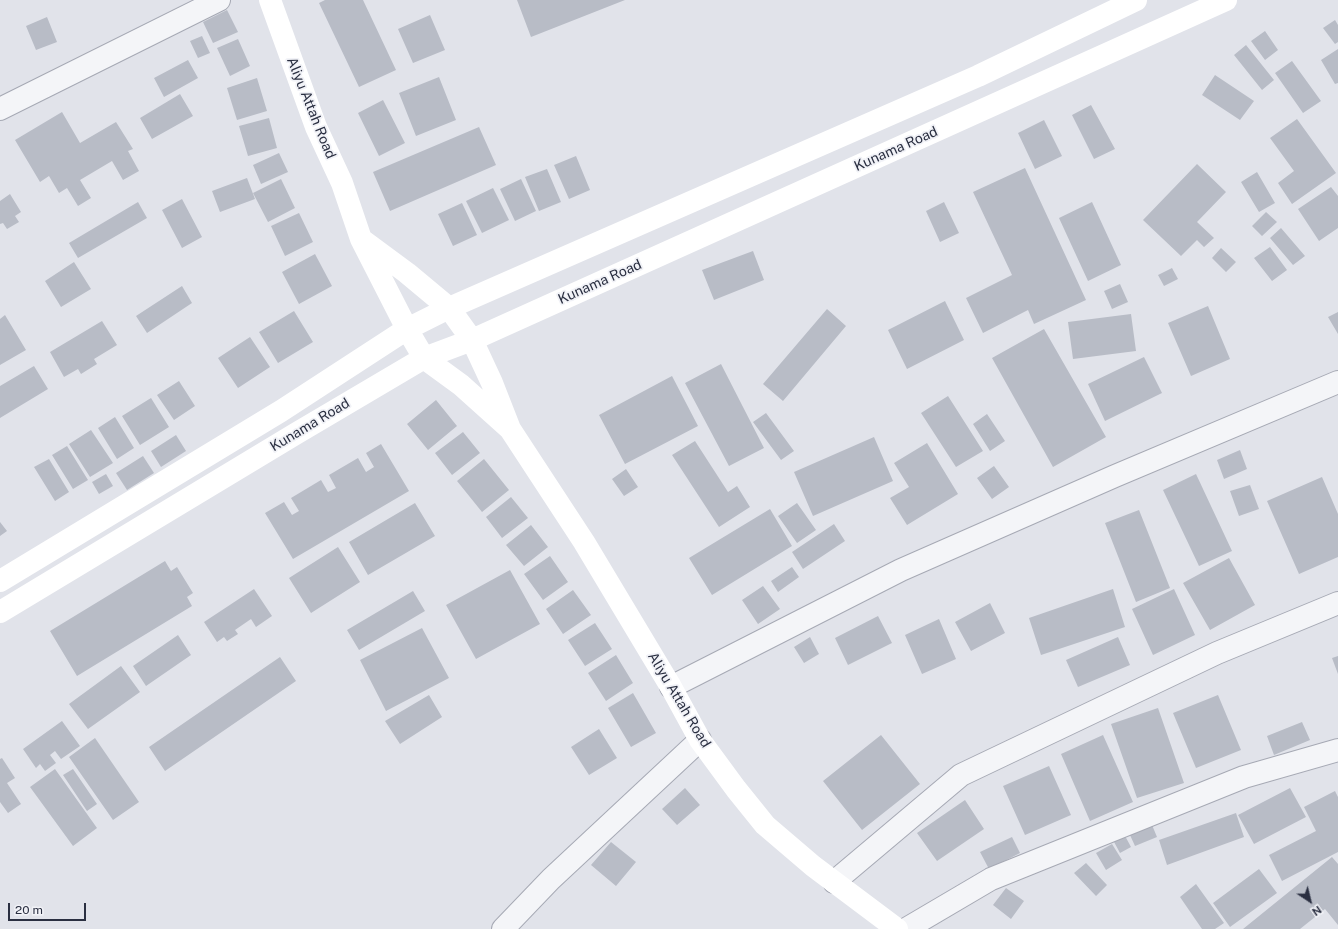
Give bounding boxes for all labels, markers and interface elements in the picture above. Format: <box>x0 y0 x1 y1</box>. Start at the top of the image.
street label: Aliyu Attah Road <box>283 55 339 161</box>
street label: Kunama Road <box>852 123 940 175</box>
street label: Kunama Road <box>556 256 644 308</box>
street label: Kunama Road <box>267 395 353 455</box>
street label: Aliyu Attah Road <box>644 649 714 751</box>
north arrow <box>1290 881 1330 921</box>
scale bar <box>10 895 88 921</box>
text: 20 m <box>15 903 43 917</box>
text: N <box>1310 903 1324 918</box>

